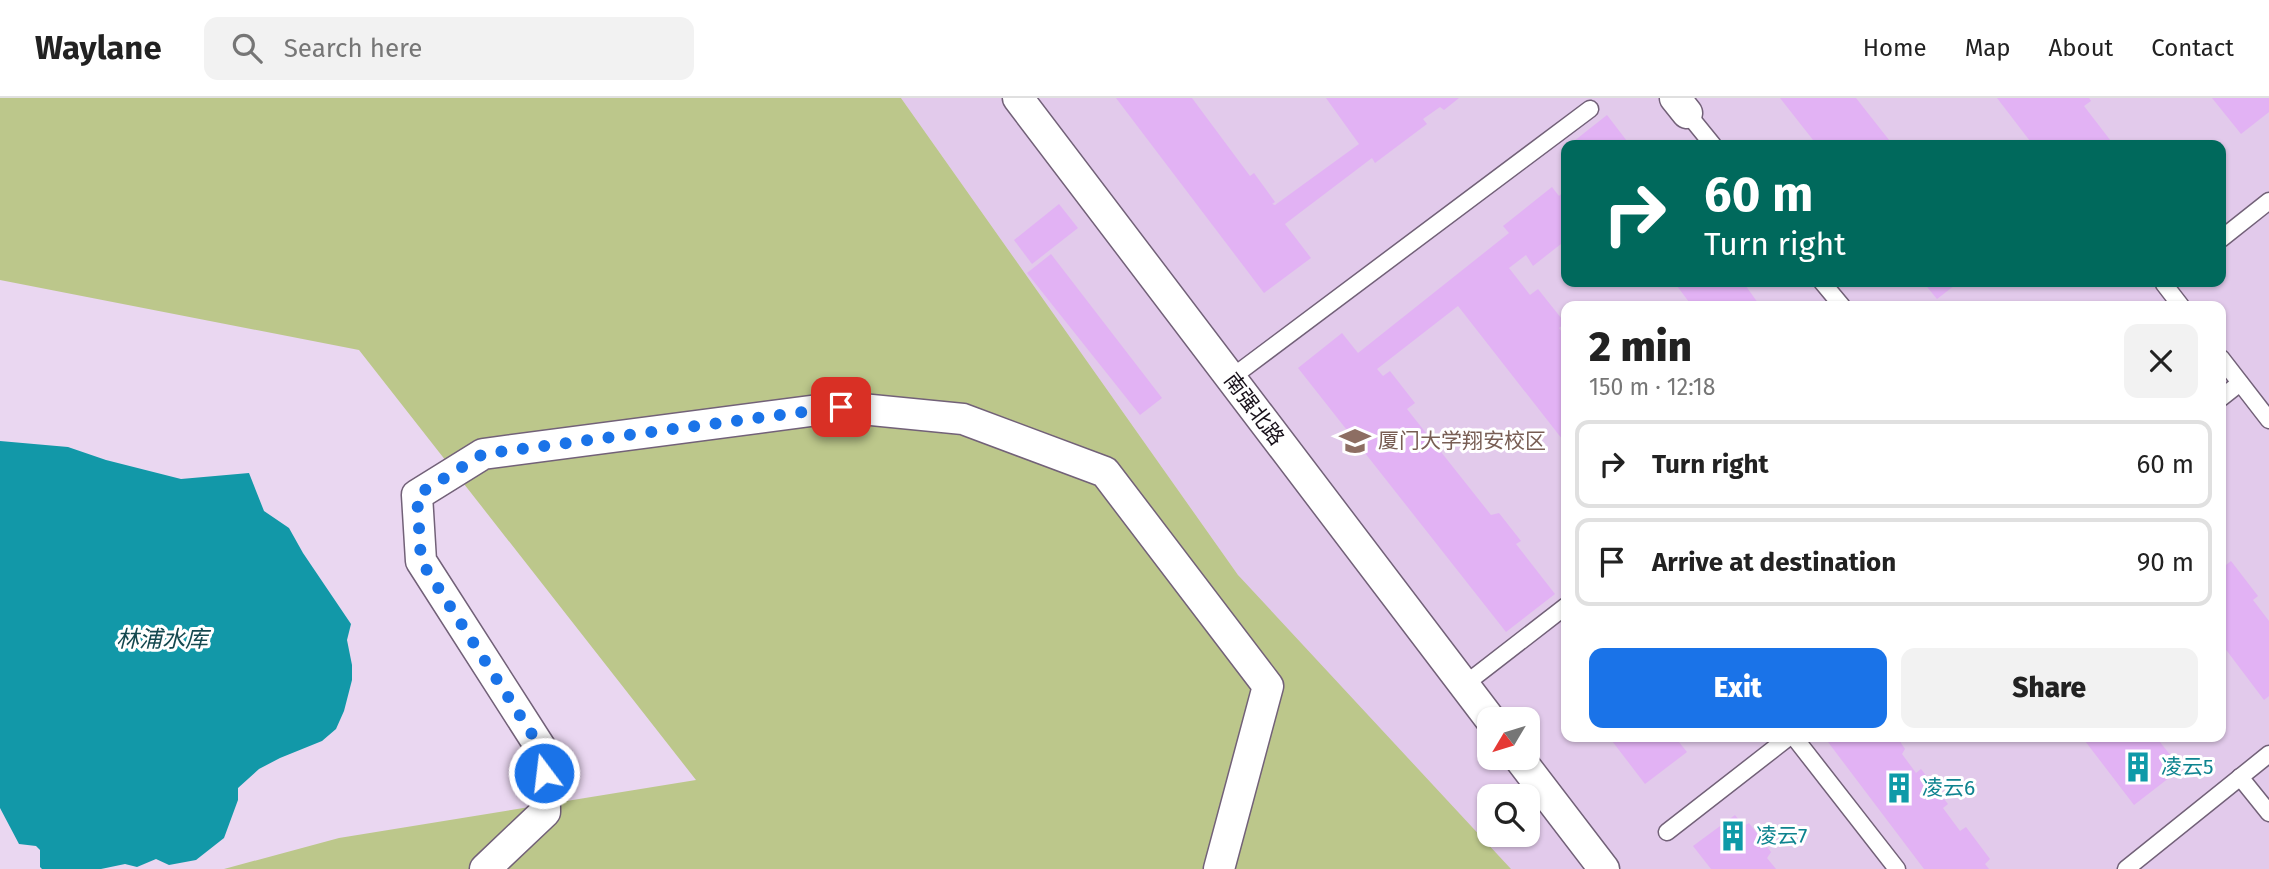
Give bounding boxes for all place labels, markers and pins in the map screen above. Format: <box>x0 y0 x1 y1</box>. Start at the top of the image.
pin <box>811 377 871 437</box>
school or university icon: 厦门大学翔安校区 <box>1338 424 1372 458</box>
place label: 厦门大学翔安校区 <box>1378 428 1546 454</box>
building icon: 凌云5 <box>2121 750 2155 784</box>
place label: 凌云5 <box>2161 754 2214 780</box>
building icon: 凌云6 <box>1882 771 1916 805</box>
place label: 凌云6 <box>1922 775 1975 801</box>
building icon: 凌云7 <box>1716 819 1750 853</box>
place label: 凌云7 <box>1756 823 1807 849</box>

